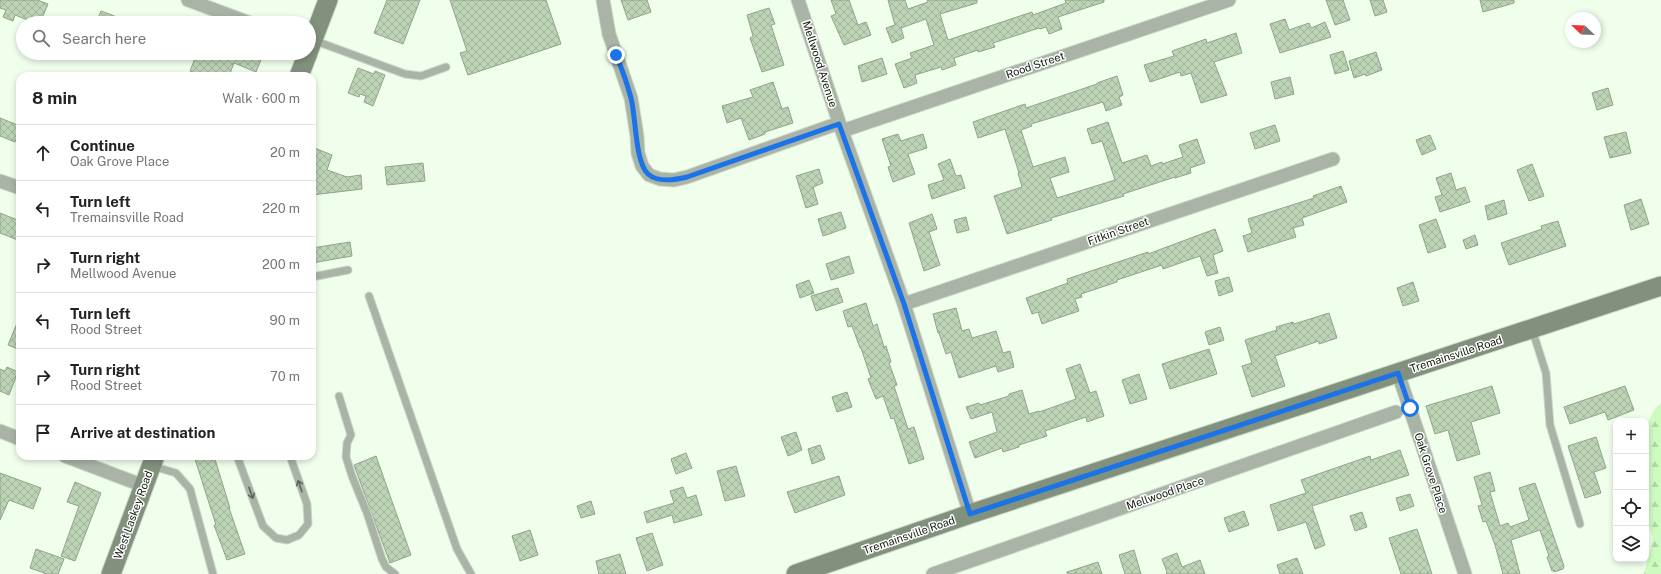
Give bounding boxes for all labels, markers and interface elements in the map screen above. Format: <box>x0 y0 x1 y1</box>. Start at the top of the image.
north arrow <box>1565 12 1601 48</box>
search box <box>16 16 316 60</box>
street label: Mellwood Avenue <box>800 19 840 109</box>
icon: search <box>30 27 52 49</box>
text: Search here <box>62 30 146 47</box>
route end <box>607 46 625 64</box>
street label: Rood Street <box>1004 49 1066 81</box>
text: 8 min <box>32 88 77 108</box>
text: Walk · 600 m <box>222 91 300 106</box>
text: Continue <box>70 137 135 154</box>
icon: ahead <box>32 142 54 164</box>
text: 20 m <box>270 145 300 160</box>
text: Oak Grove Place <box>70 154 169 169</box>
text: Turn left <box>70 193 131 210</box>
icon: left <box>32 198 54 220</box>
text: 220 m <box>262 201 300 216</box>
text: Tremainsville Road <box>70 210 184 225</box>
street label: Fitkin Street <box>1086 215 1150 247</box>
text: Turn right <box>70 249 140 266</box>
icon: right <box>32 254 54 276</box>
text: 200 m <box>262 257 300 272</box>
text: Mellwood Avenue <box>70 266 176 281</box>
text: Turn left <box>70 305 131 322</box>
icon: left <box>32 310 54 332</box>
text: 90 m <box>270 313 300 328</box>
text: Rood Street <box>70 322 142 337</box>
street label: Tremainsville Road <box>1408 333 1504 375</box>
text: Turn right <box>70 361 140 378</box>
icon: right <box>32 366 54 388</box>
text: 70 m <box>270 369 300 384</box>
text: Rood Street <box>70 378 142 393</box>
route start <box>1401 399 1419 417</box>
map controls <box>1613 418 1649 562</box>
button: + <box>1613 418 1649 454</box>
icon: arrive <box>32 422 54 444</box>
text: Arrive at destination <box>70 424 215 441</box>
street label: Oak Grove Place <box>1412 431 1450 515</box>
button: − <box>1613 454 1649 490</box>
street label: West Laskey Road <box>111 469 155 561</box>
street label: Mellwood Place <box>1125 474 1205 512</box>
one-way arrow <box>296 481 304 493</box>
one-way arrow <box>247 486 255 498</box>
button: locate <box>1613 490 1649 526</box>
street label: Tremainsville Road <box>862 514 956 556</box>
button: layers <box>1613 526 1649 562</box>

